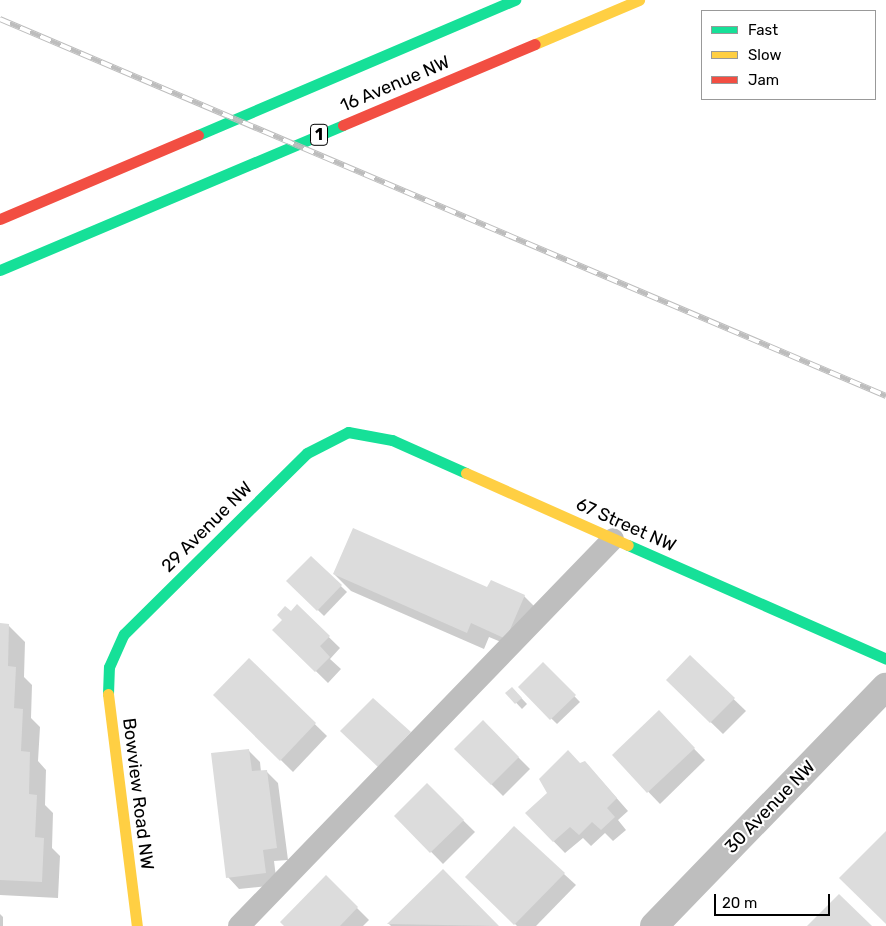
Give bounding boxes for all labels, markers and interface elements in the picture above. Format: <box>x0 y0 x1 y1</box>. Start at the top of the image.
legend <box>701 10 876 100</box>
text: Fast <box>748 21 778 39</box>
text: Slow <box>748 46 781 64</box>
street label: 16 Avenue NW <box>337 51 453 117</box>
text: Jam <box>748 71 779 89</box>
road number: 1 <box>309 122 329 148</box>
street label: 29 Avenue NW <box>157 477 257 577</box>
street label: 67 Street NW <box>573 493 679 557</box>
street label: Bowview Road NW <box>118 716 158 872</box>
street label: 30 Avenue NW <box>720 756 820 858</box>
scale bar <box>716 884 832 916</box>
text: 20 m <box>722 894 757 912</box>

